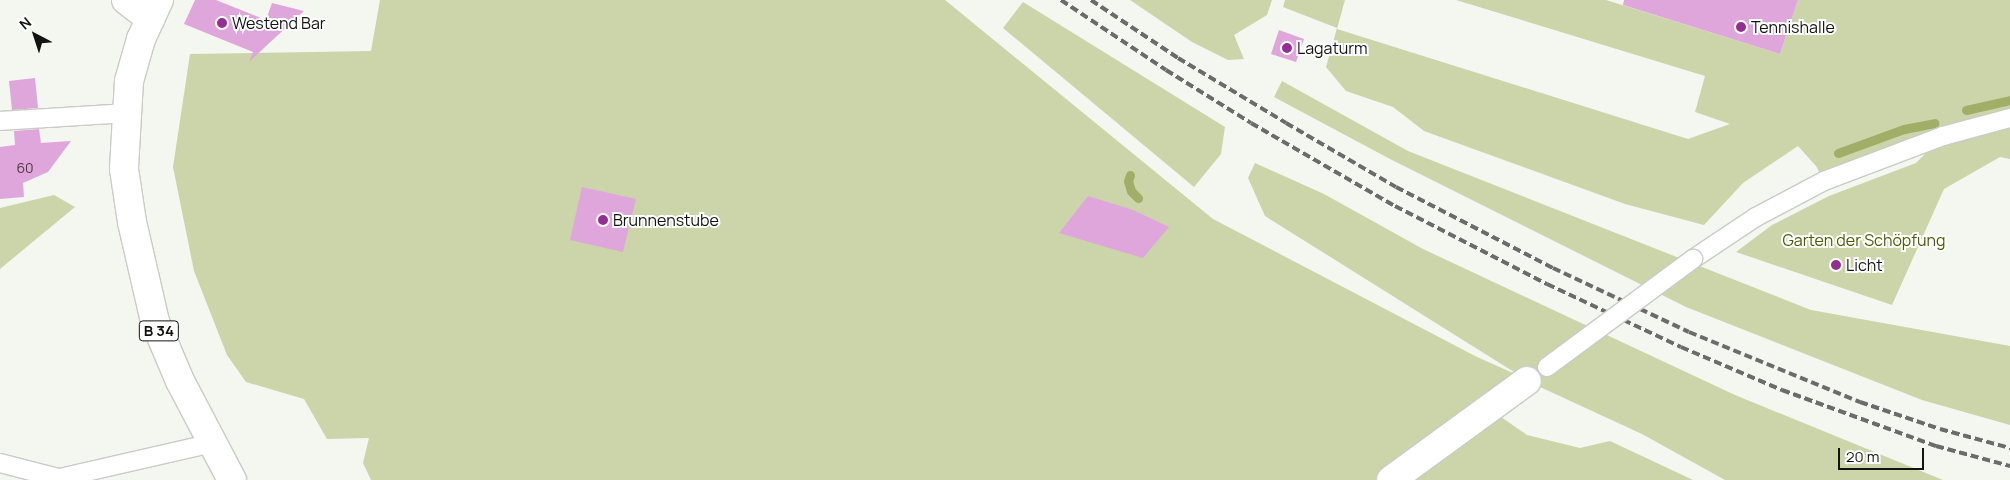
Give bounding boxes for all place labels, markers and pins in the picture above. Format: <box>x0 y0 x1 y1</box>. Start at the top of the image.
place label: Westend Bar <box>232 13 326 33</box>
marker: Westend Bar <box>216 17 228 29</box>
place label: Tennishalle <box>1751 17 1835 37</box>
marker: Tennishalle <box>1735 21 1747 33</box>
place label: Lagaturm <box>1297 38 1368 58</box>
marker: Lagaturm <box>1281 42 1293 54</box>
place label: Brunnenstube <box>613 210 719 230</box>
marker: Brunnenstube <box>597 214 609 226</box>
place label: Licht <box>1846 255 1883 275</box>
marker: Licht <box>1830 259 1842 271</box>

